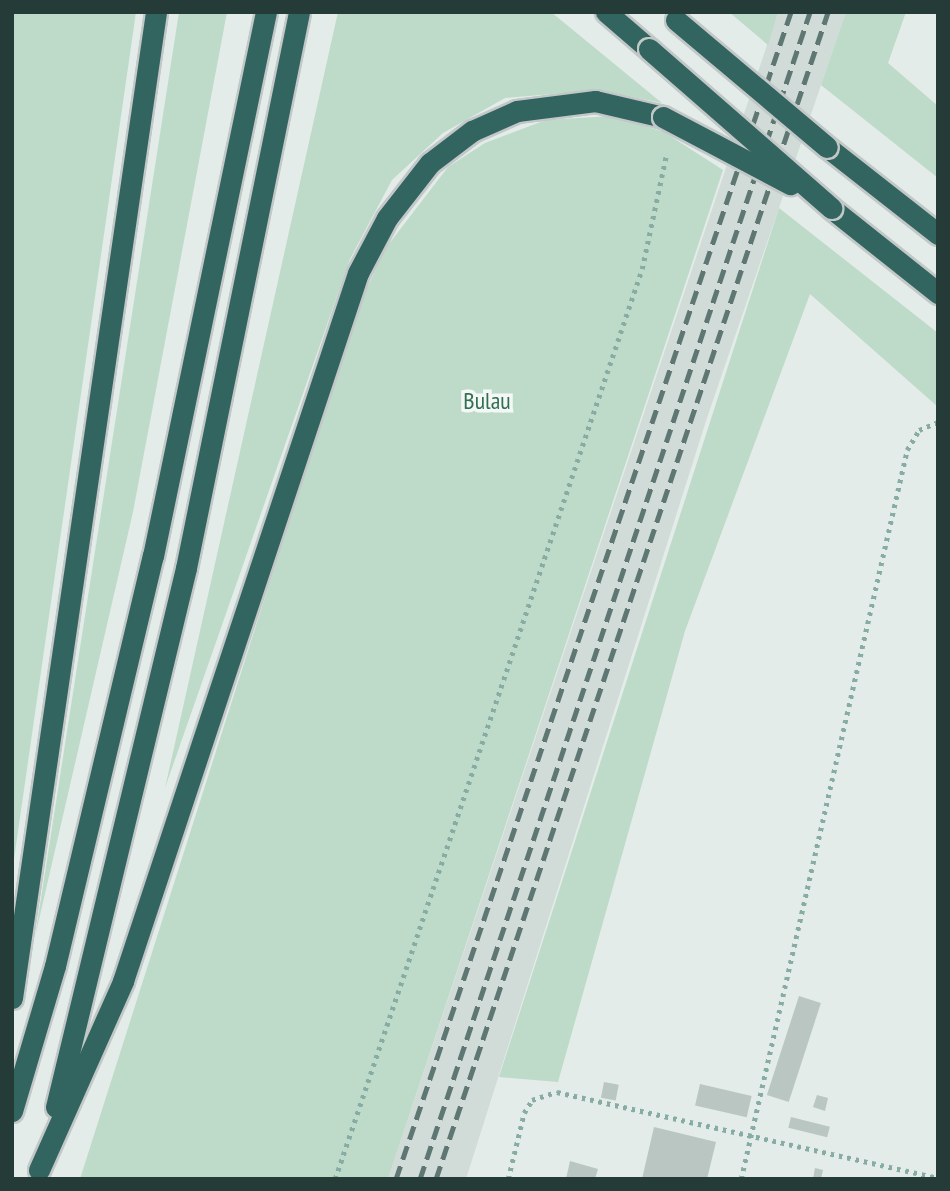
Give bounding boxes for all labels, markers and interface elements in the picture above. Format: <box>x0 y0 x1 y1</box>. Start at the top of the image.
park label: Bulau <box>463 387 511 415</box>

